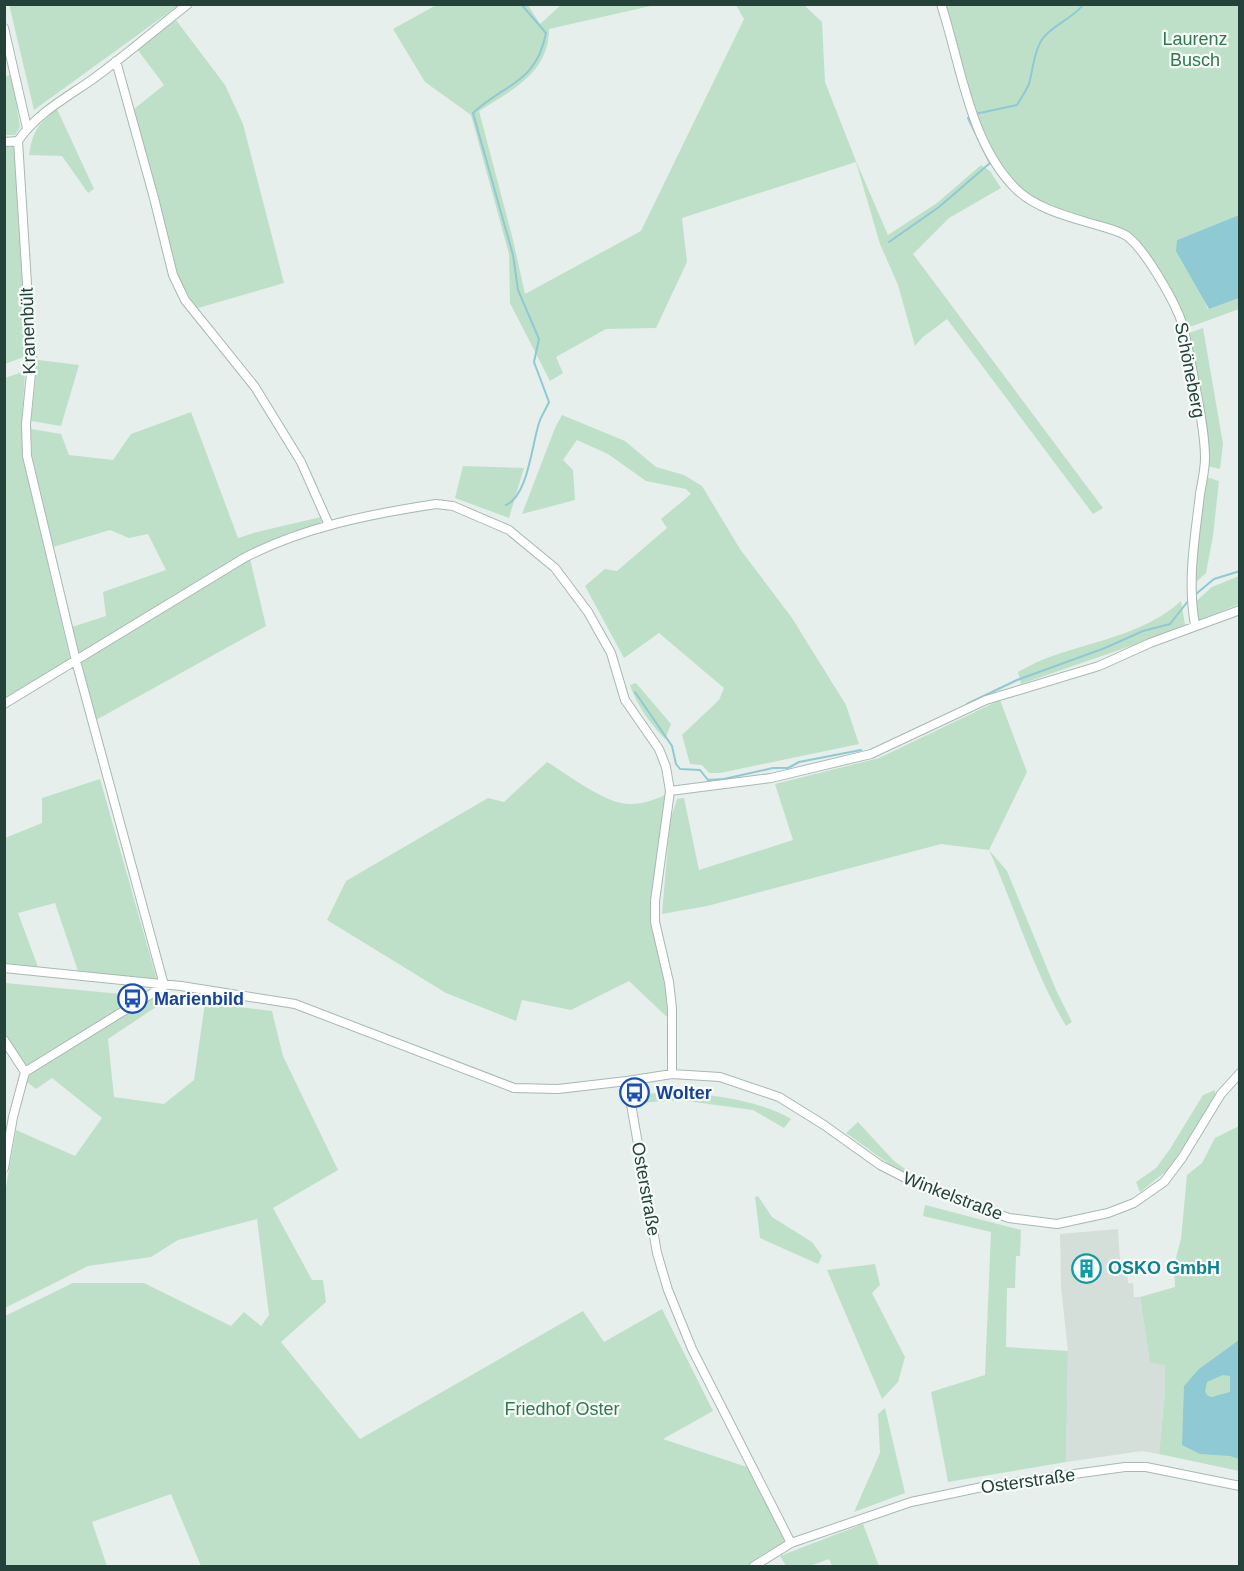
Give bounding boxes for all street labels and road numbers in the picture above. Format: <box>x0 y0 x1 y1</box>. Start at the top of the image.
street label: Kranenbült <box>16 287 40 375</box>
street label: Schöneberg <box>1171 320 1209 420</box>
street label: Osterstraße <box>628 1140 664 1238</box>
street label: Winkelstraße <box>900 1168 1006 1224</box>
street label: Osterstraße <box>980 1464 1076 1498</box>

